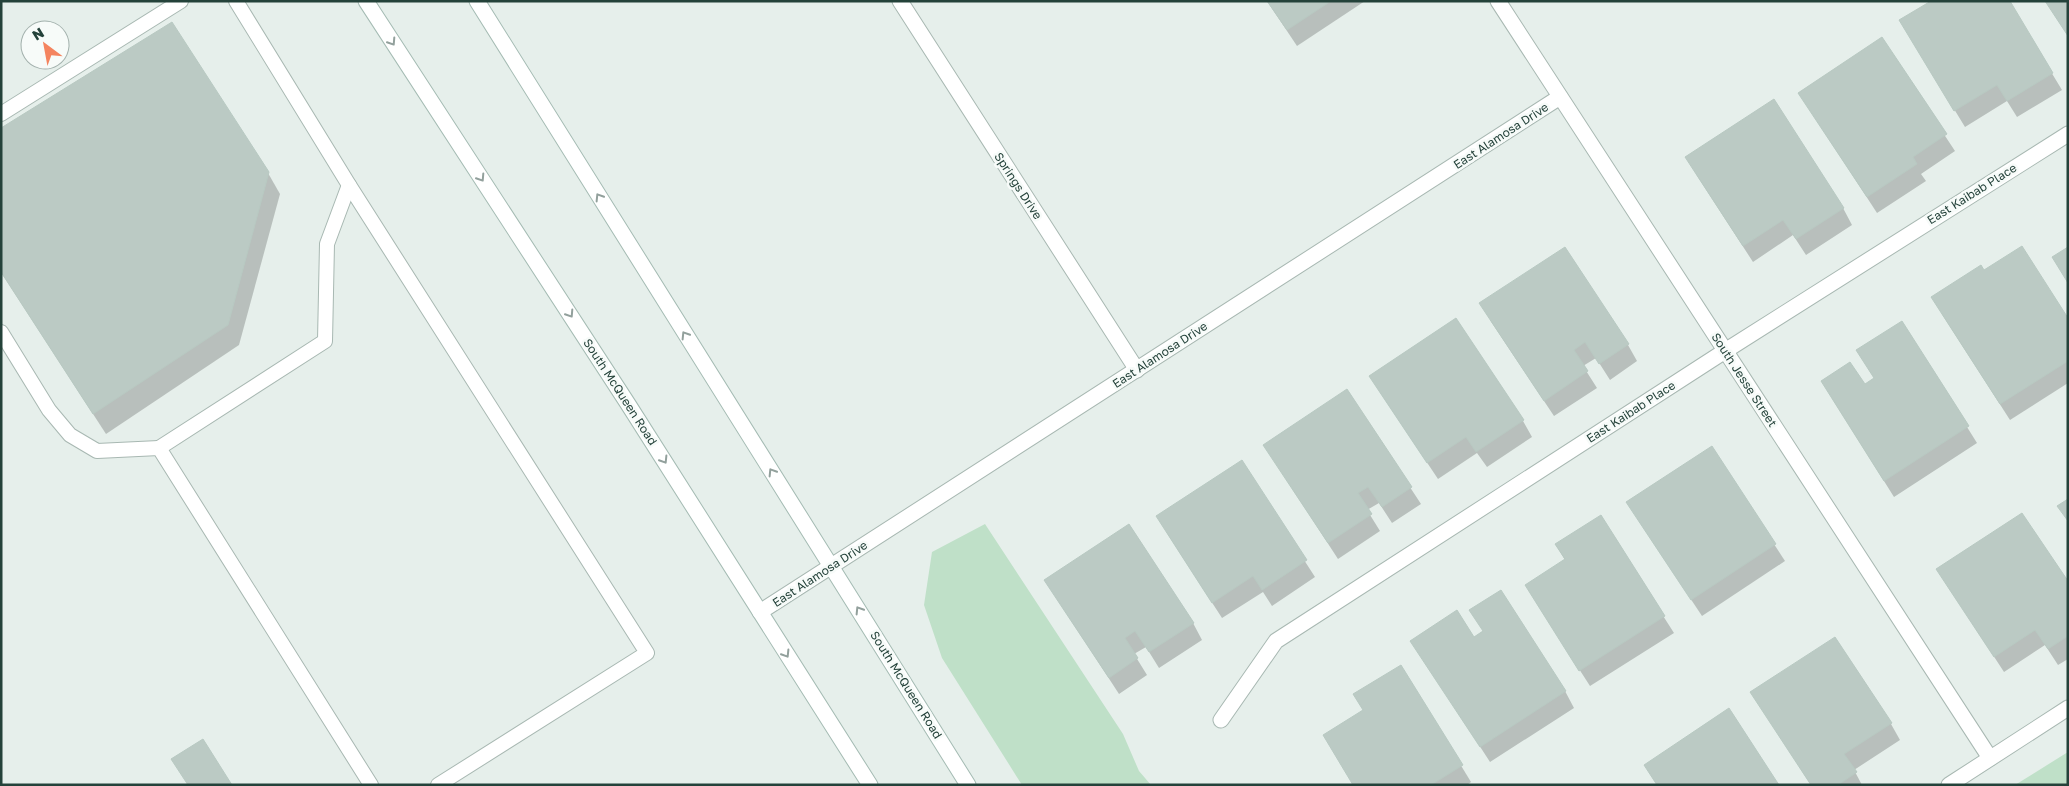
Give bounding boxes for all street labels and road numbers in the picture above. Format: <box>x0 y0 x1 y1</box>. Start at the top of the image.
street label: East Alamosa Drive <box>1450 99 1551 172</box>
street label: Springs Drive <box>991 149 1046 222</box>
street label: East Kaibab Place <box>1924 160 2019 227</box>
street label: East Alamosa Drive <box>1109 318 1210 391</box>
street label: South Jesse Street <box>1708 330 1781 430</box>
street label: South McQueen Road <box>580 336 660 448</box>
street label: East Kaibab Place <box>1584 377 1678 446</box>
street label: East Alamosa Drive <box>769 537 870 610</box>
street label: South McQueen Road <box>867 628 946 741</box>

